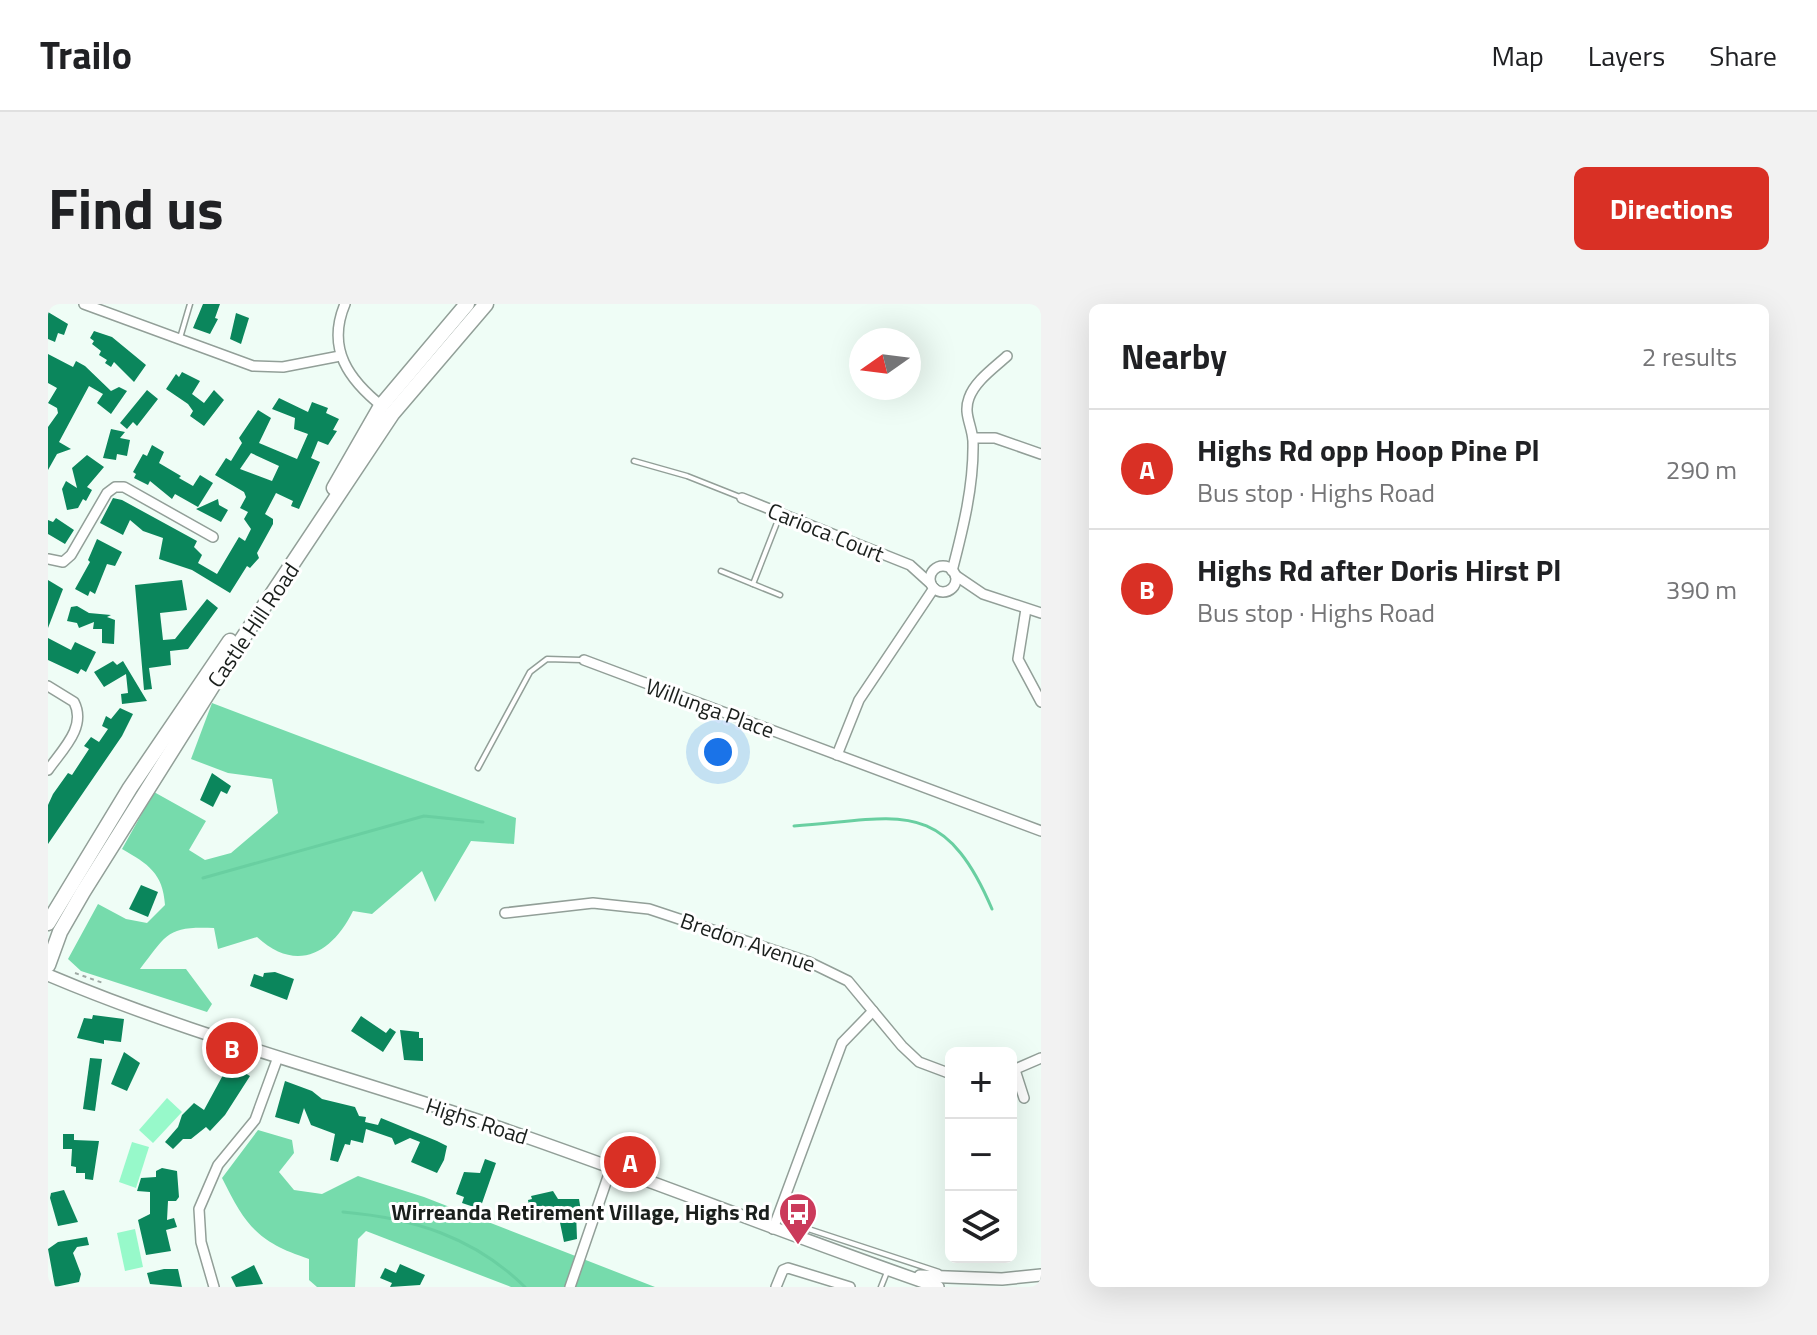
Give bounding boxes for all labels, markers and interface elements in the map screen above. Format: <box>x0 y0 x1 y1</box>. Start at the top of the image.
text: Trailo <box>40 26 132 84</box>
text: Map <box>1491 34 1544 77</box>
text: Layers <box>1588 34 1665 77</box>
text: Share <box>1709 34 1777 77</box>
text: Find us <box>48 166 224 251</box>
button: Directions <box>1574 167 1769 250</box>
north arrow <box>849 328 921 400</box>
text: Nearby <box>1121 330 1227 382</box>
text: 2 results <box>1642 337 1737 376</box>
text: Highs Rd opp Hoop Pine Pl <box>1197 427 1540 473</box>
text: A <box>1139 450 1155 489</box>
text: 290 m <box>1666 450 1737 489</box>
text: Bus stop · Highs Road <box>1197 473 1435 512</box>
street label: Carioca Court <box>763 493 890 571</box>
text: Highs Rd after Doris Hirst Pl <box>1197 547 1561 593</box>
street label: Castle Hill Road <box>199 556 307 694</box>
text: B <box>1139 570 1155 609</box>
text: 390 m <box>1666 570 1737 609</box>
text: Bus stop · Highs Road <box>1197 593 1435 632</box>
street label: Willunga Place <box>641 669 779 747</box>
your location <box>698 732 738 772</box>
street label: Bredon Avenue <box>676 903 820 981</box>
pin: B <box>206 1018 258 1078</box>
map controls <box>945 1047 1017 1263</box>
button: + <box>945 1047 1017 1119</box>
street label: Highs Road <box>422 1089 532 1153</box>
button: − <box>945 1119 1017 1191</box>
pin: A <box>604 1132 656 1192</box>
bus stop icon: Wirreanda Retirement Village, Highs Rd <box>777 1191 819 1246</box>
button: layers <box>945 1191 1017 1263</box>
place label: Wirreanda Retirement Village, Highs Rd <box>391 1195 770 1229</box>

